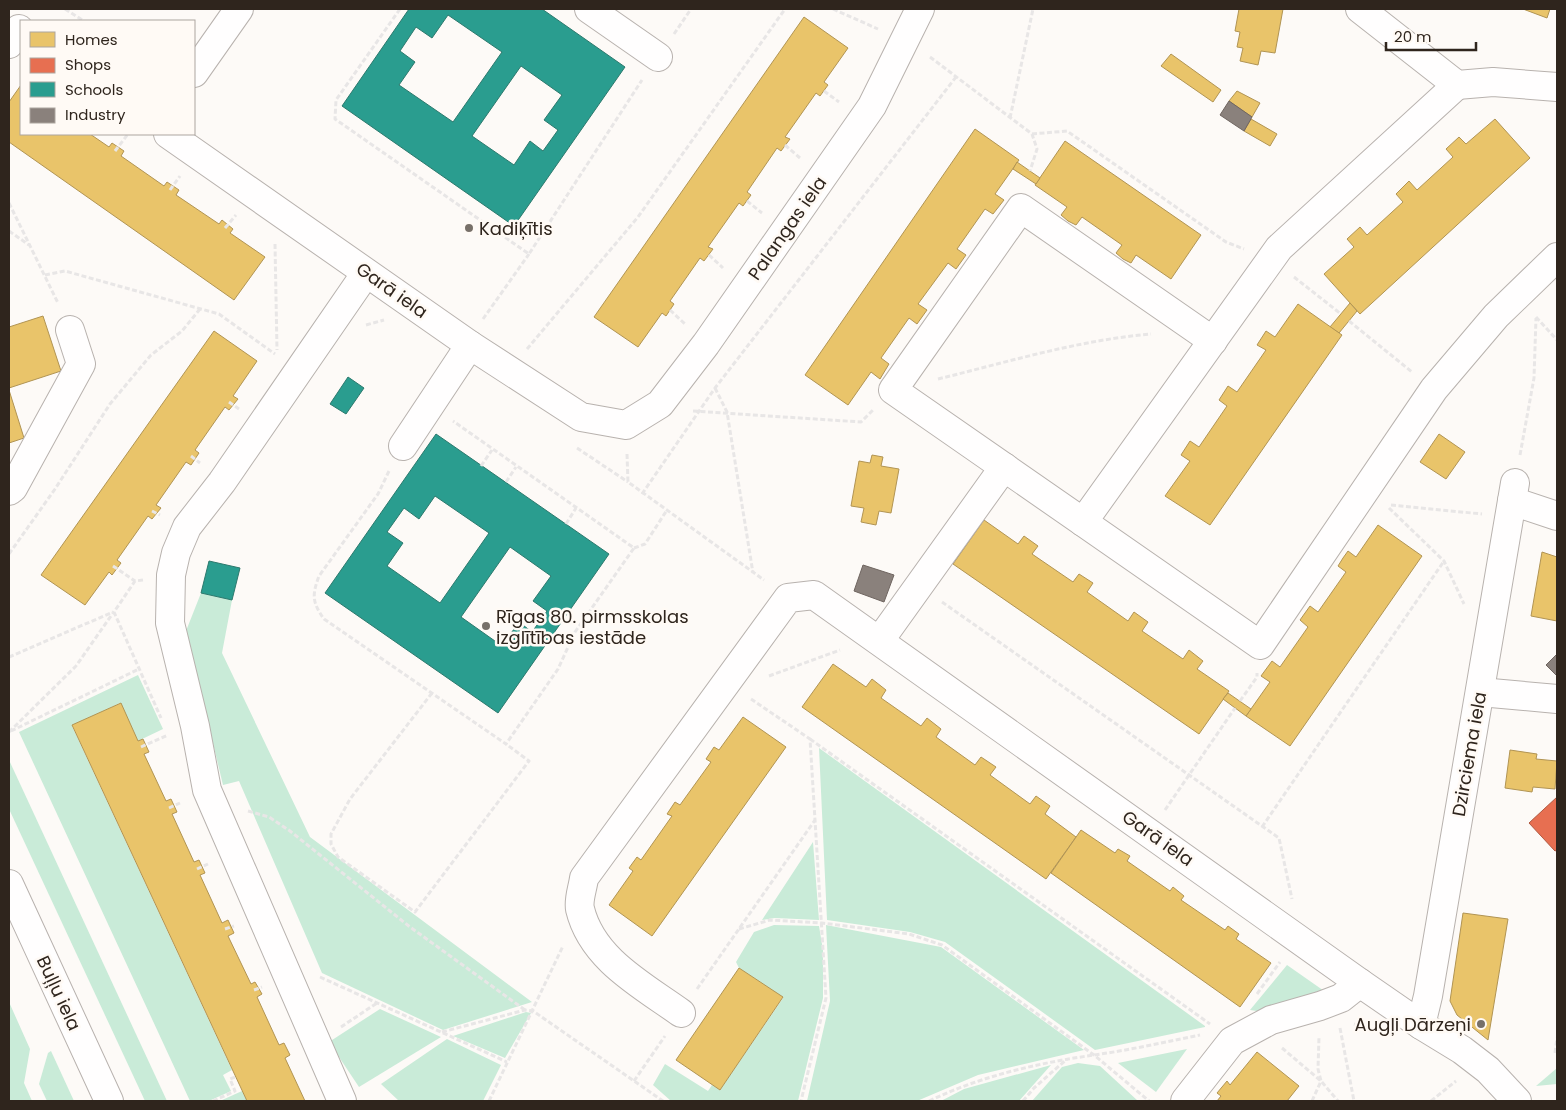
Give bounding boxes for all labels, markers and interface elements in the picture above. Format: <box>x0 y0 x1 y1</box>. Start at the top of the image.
legend <box>20 20 195 135</box>
scale bar <box>1386 20 1476 52</box>
text: 20 m <box>1394 26 1432 47</box>
text: Homes <box>65 29 118 50</box>
text: Shops <box>65 54 111 75</box>
text: Schools <box>65 79 123 100</box>
text: Industry <box>65 104 126 125</box>
street label: Palangas iela <box>742 171 832 285</box>
place label: Kadiķītis <box>479 216 553 241</box>
marker: Kadiķītis <box>463 222 475 234</box>
street label: Garā iela <box>351 256 433 324</box>
place label: Rīgas 80. pirmsskolas izglītības iestāde <box>496 604 689 650</box>
marker: Rīgas 80. pirmsskolas izglītības iestāde <box>480 620 492 632</box>
street label: Dzirciema iela <box>1446 690 1492 818</box>
street label: Garā iela <box>1117 804 1199 872</box>
street label: Buļļu iela <box>31 952 87 1034</box>
place label: Augļi Dārzeņi <box>1355 1012 1471 1037</box>
marker: Augļi Dārzeņi <box>1475 1018 1487 1030</box>

